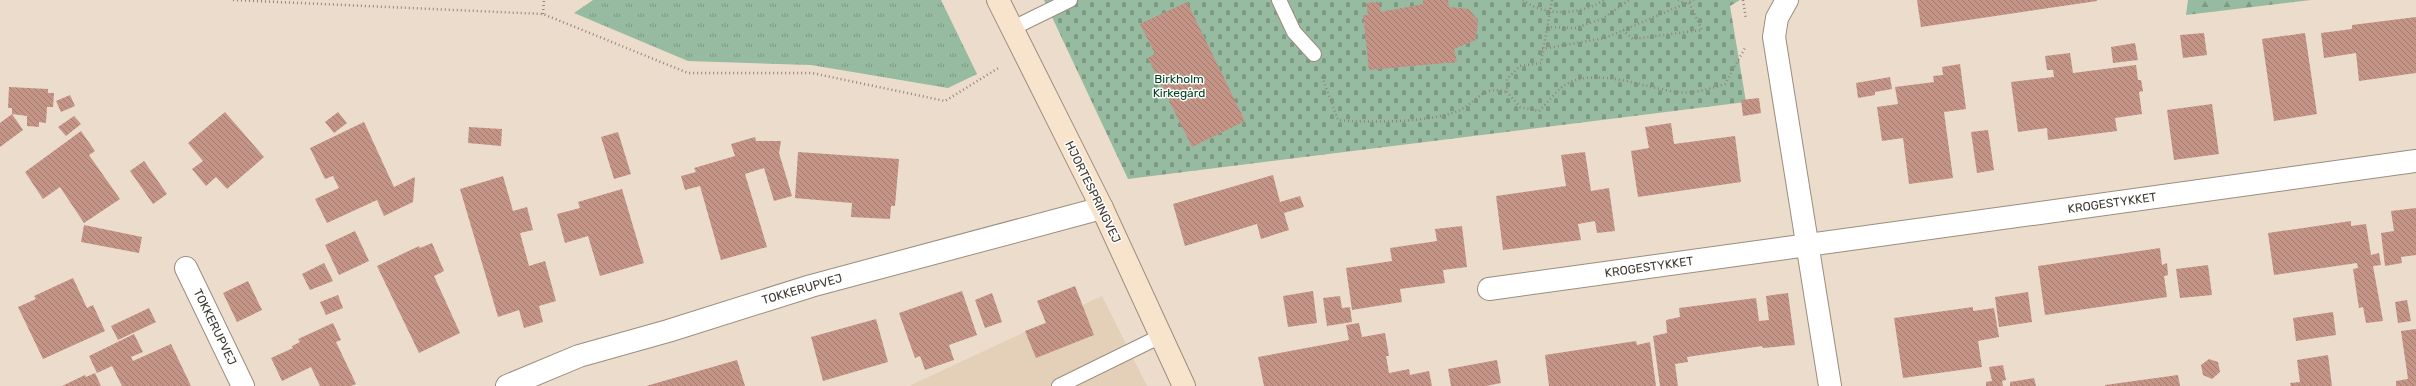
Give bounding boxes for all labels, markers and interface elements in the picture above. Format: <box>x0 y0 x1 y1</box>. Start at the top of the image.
park label: Birkholm Kirkegård <box>1153 72 1205 100</box>
street label: HJORTESPRINGVEJ <box>1062 139 1124 245</box>
street label: KROGESTYKKET <box>2067 190 2157 216</box>
street label: KROGESTYKKET <box>1604 254 1694 280</box>
street label: TOKKERUPVEJ <box>760 271 844 307</box>
street label: TOKKERUPVEJ <box>190 287 240 367</box>

